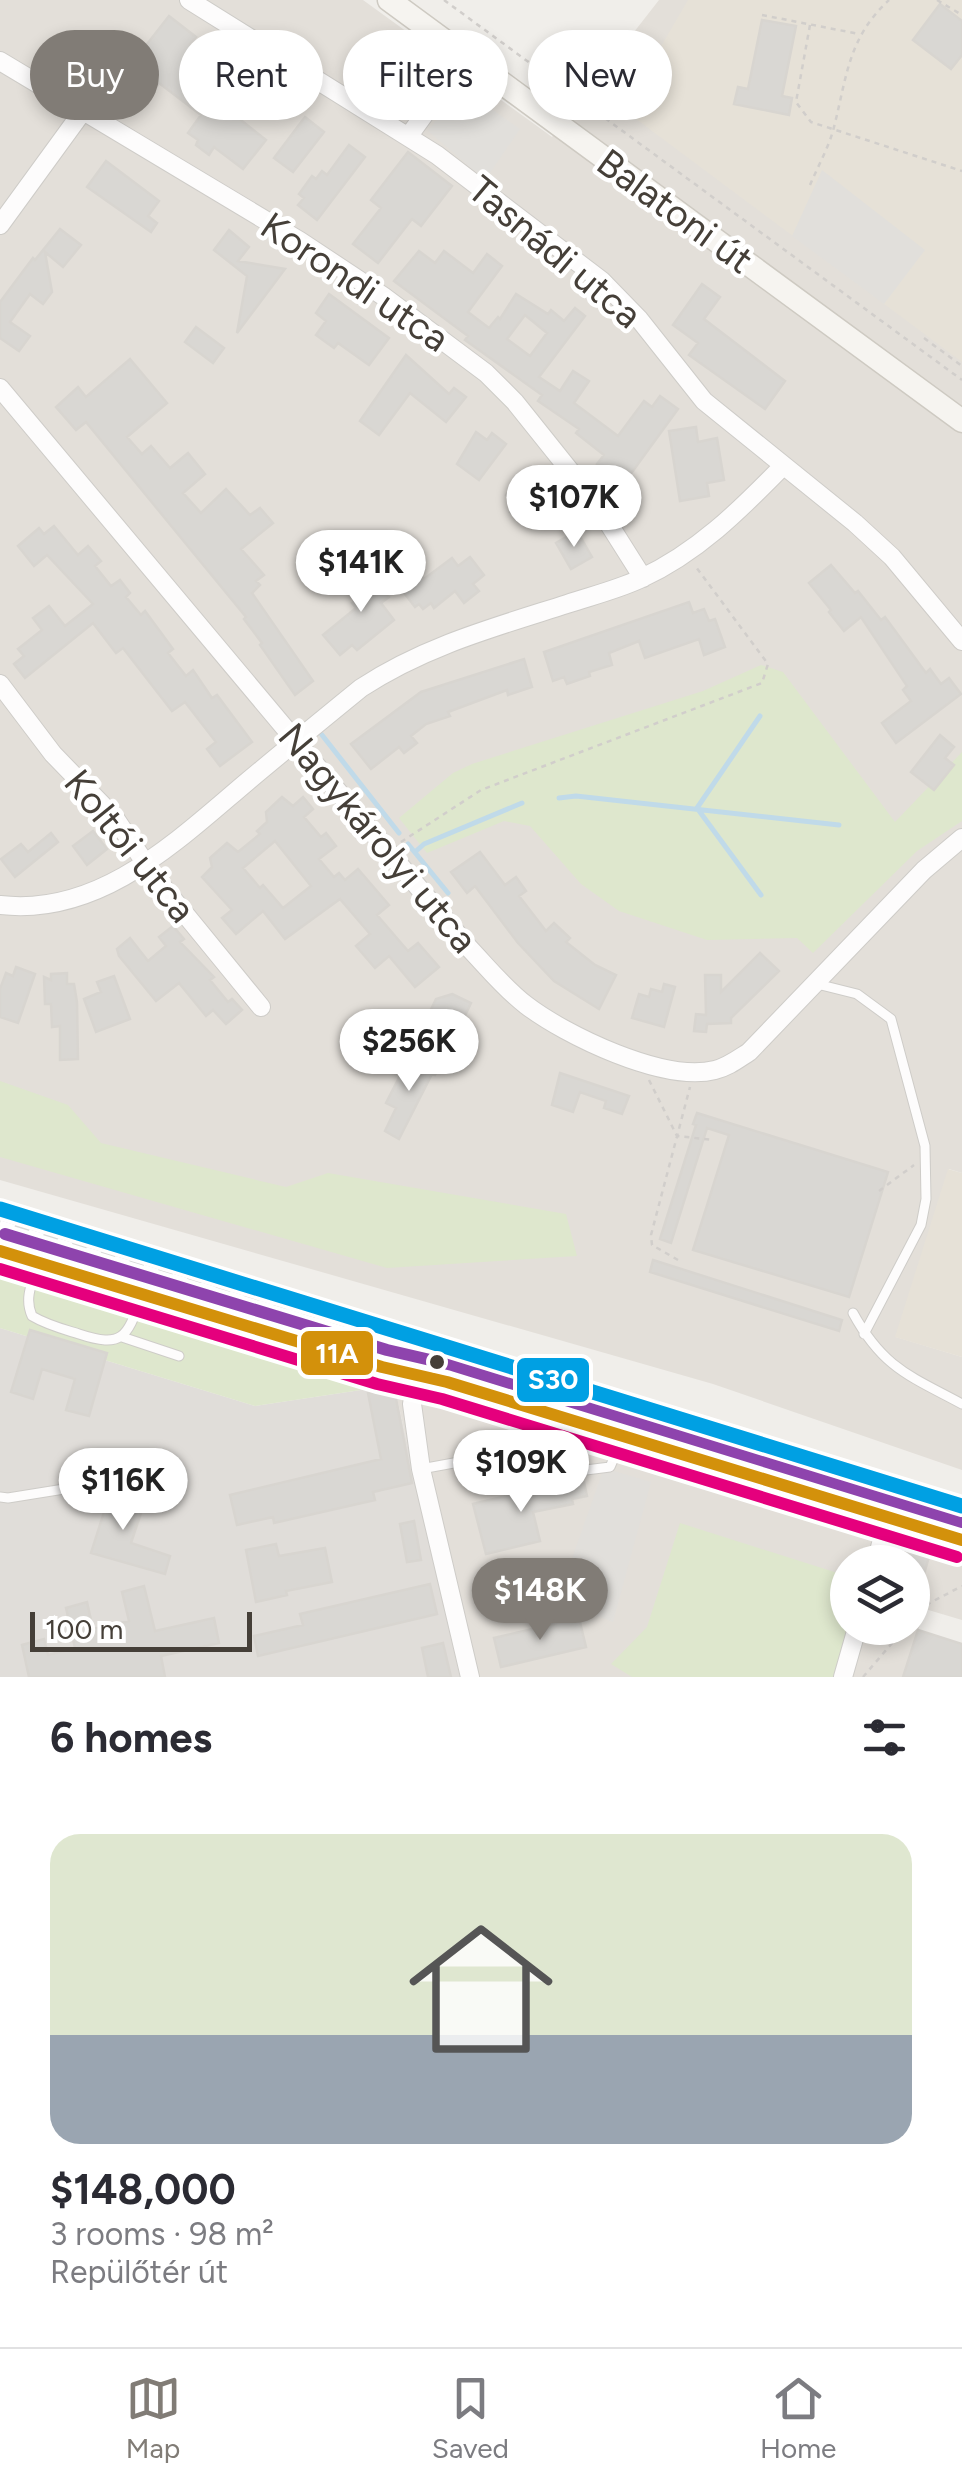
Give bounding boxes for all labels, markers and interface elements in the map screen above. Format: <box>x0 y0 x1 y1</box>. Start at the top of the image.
chip: Buy <box>30 30 159 120</box>
chip: Rent <box>179 30 323 120</box>
chip: Filters <box>343 30 508 120</box>
chip: New <box>528 30 672 120</box>
street label: Balatoni út <box>588 139 762 283</box>
street label: Tasnádi utca <box>459 166 651 338</box>
street label: Korondi utca <box>252 202 458 362</box>
pin: $107K <box>504 465 644 550</box>
text: $107K <box>528 478 620 516</box>
pin: $141K <box>291 530 431 615</box>
text: $141K <box>318 543 404 581</box>
street label: Nagykárolyi utca <box>269 714 487 962</box>
street label: Koltói utca <box>54 760 206 932</box>
pin: $256K <box>339 1009 479 1094</box>
text: $256K <box>362 1022 456 1060</box>
line badge: 11A <box>299 1329 375 1377</box>
text: 11A <box>315 1336 359 1370</box>
unlabelled marker <box>427 1352 447 1372</box>
line badge: S30 <box>515 1356 591 1404</box>
text: S30 <box>528 1362 578 1396</box>
pin: $109K <box>451 1430 591 1515</box>
text: $109K <box>475 1443 567 1481</box>
pin: $116K <box>53 1448 193 1533</box>
text: $116K <box>81 1461 165 1499</box>
map controls <box>830 1545 930 1645</box>
button: layers <box>830 1545 930 1645</box>
pin: $148K <box>470 1558 610 1643</box>
text: $148K <box>494 1571 586 1609</box>
scale bar <box>30 1607 252 1652</box>
text: 100 m <box>45 1612 123 1646</box>
icon: filters <box>857 1710 912 1765</box>
text: 6 homes <box>50 1712 212 1763</box>
icon: home <box>391 1899 571 2079</box>
text: $148,000 <box>50 2164 236 2215</box>
text: 3 rooms · 98 m² <box>50 2215 274 2253</box>
text: Repülőtér út <box>50 2253 228 2291</box>
tab: Map <box>126 2371 181 2465</box>
tab: Saved <box>432 2371 509 2465</box>
tab: Home <box>760 2371 836 2465</box>

